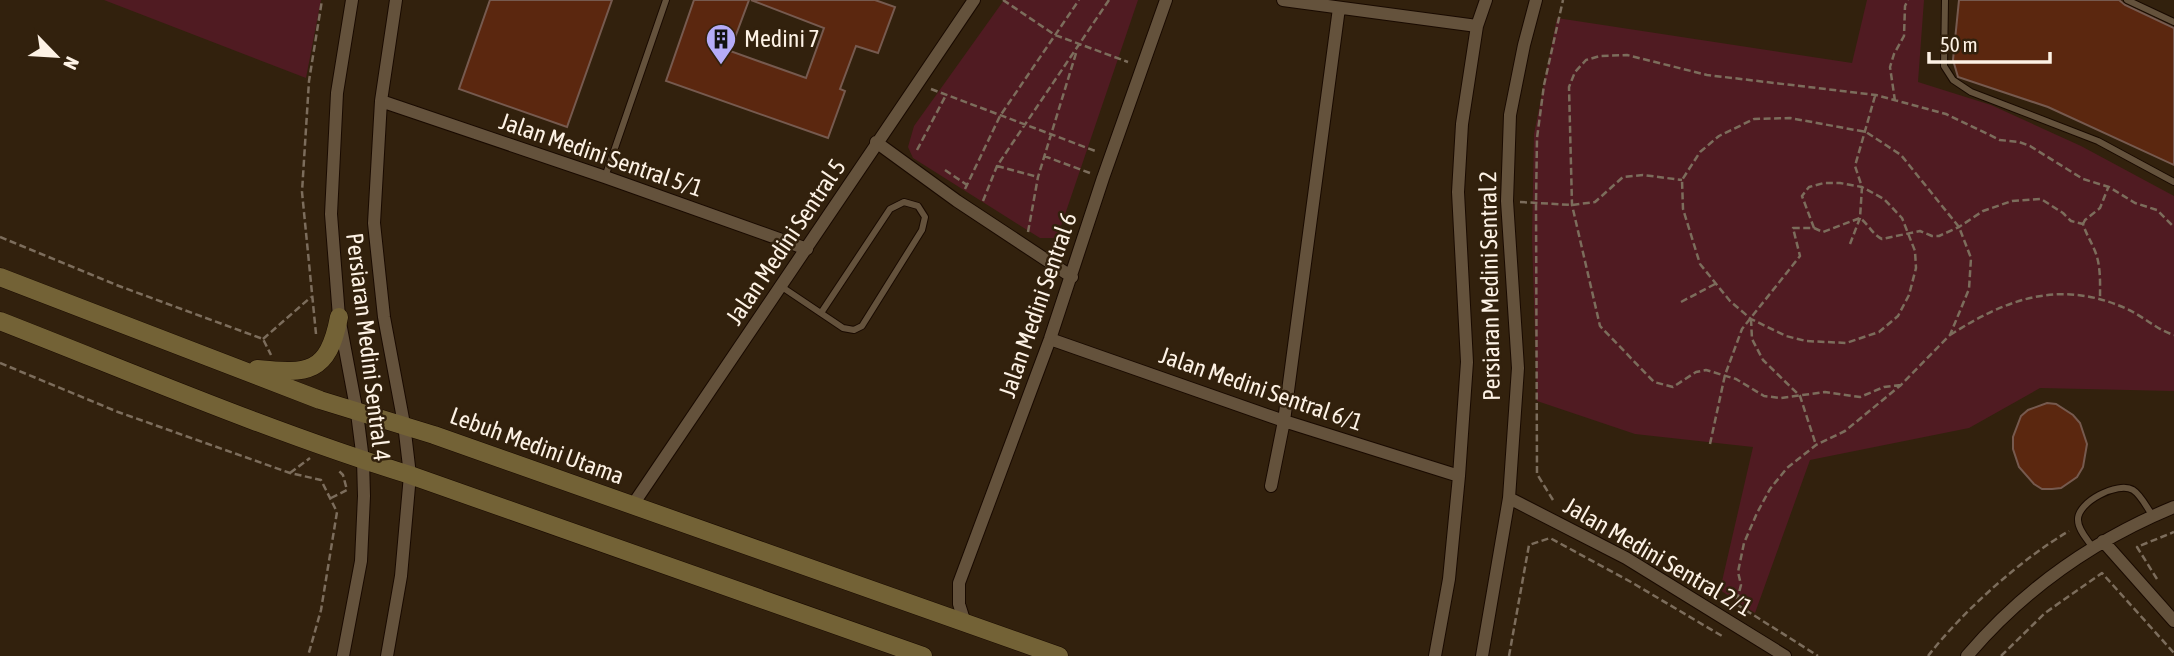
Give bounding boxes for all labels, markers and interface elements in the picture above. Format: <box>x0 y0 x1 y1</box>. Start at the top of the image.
north arrow <box>21 21 91 91</box>
scale bar <box>1929 21 2050 65</box>
building icon: Medini 7 <box>704 22 738 66</box>
place label: Medini 7 <box>744 25 819 52</box>
text: 50 m <box>1940 32 1978 56</box>
text: N <box>59 53 84 73</box>
street label: Jalan Medini Sentral 5/1 <box>496 107 706 202</box>
street label: Jalan Medini Sentral 5 <box>720 154 851 330</box>
street label: Persiaran Medini Sentral 2 <box>1474 171 1505 401</box>
street label: Jalan Medini Sentral 6 <box>993 209 1082 401</box>
street label: Persiaran Medini Sentral 4 <box>341 231 396 463</box>
street label: Jalan Medini Sentral 6/1 <box>1156 341 1366 436</box>
street label: Lebuh Medini Utama <box>447 402 628 490</box>
street label: Jalan Medini Sentral 2/1 <box>1559 492 1757 622</box>

